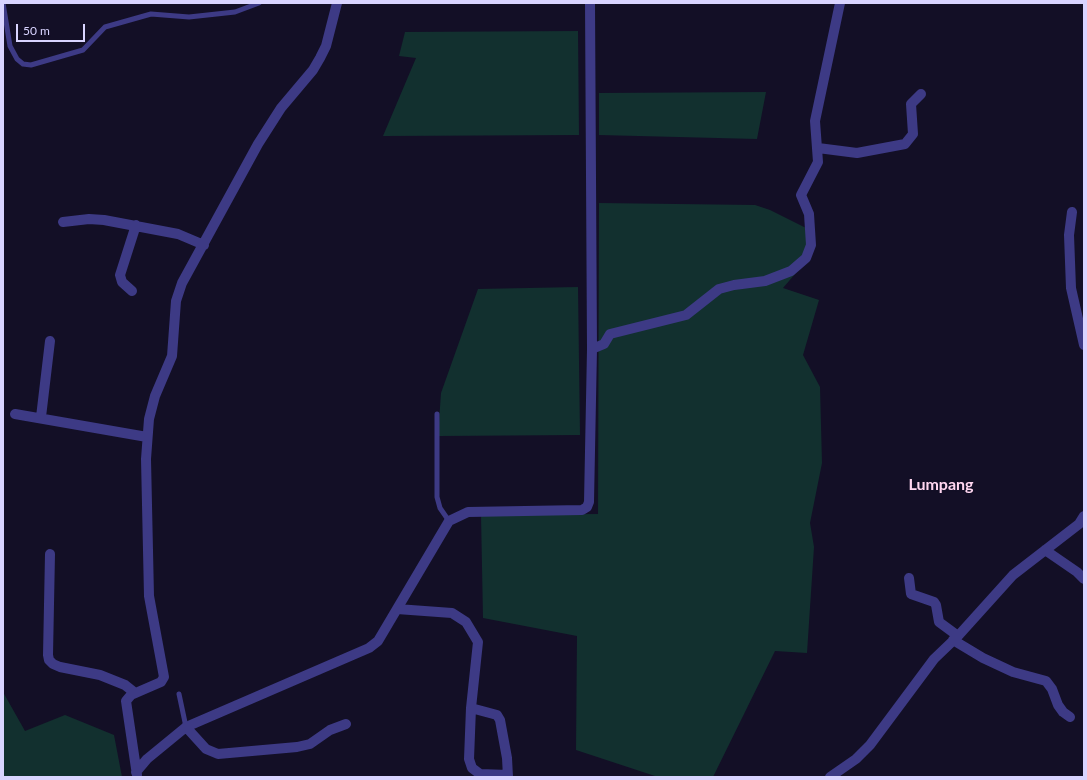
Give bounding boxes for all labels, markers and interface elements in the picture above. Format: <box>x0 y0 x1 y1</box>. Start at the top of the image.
scale bar <box>18 16 87 42</box>
text: 50 m <box>23 23 50 38</box>
district label: Lumpang <box>908 475 974 495</box>

